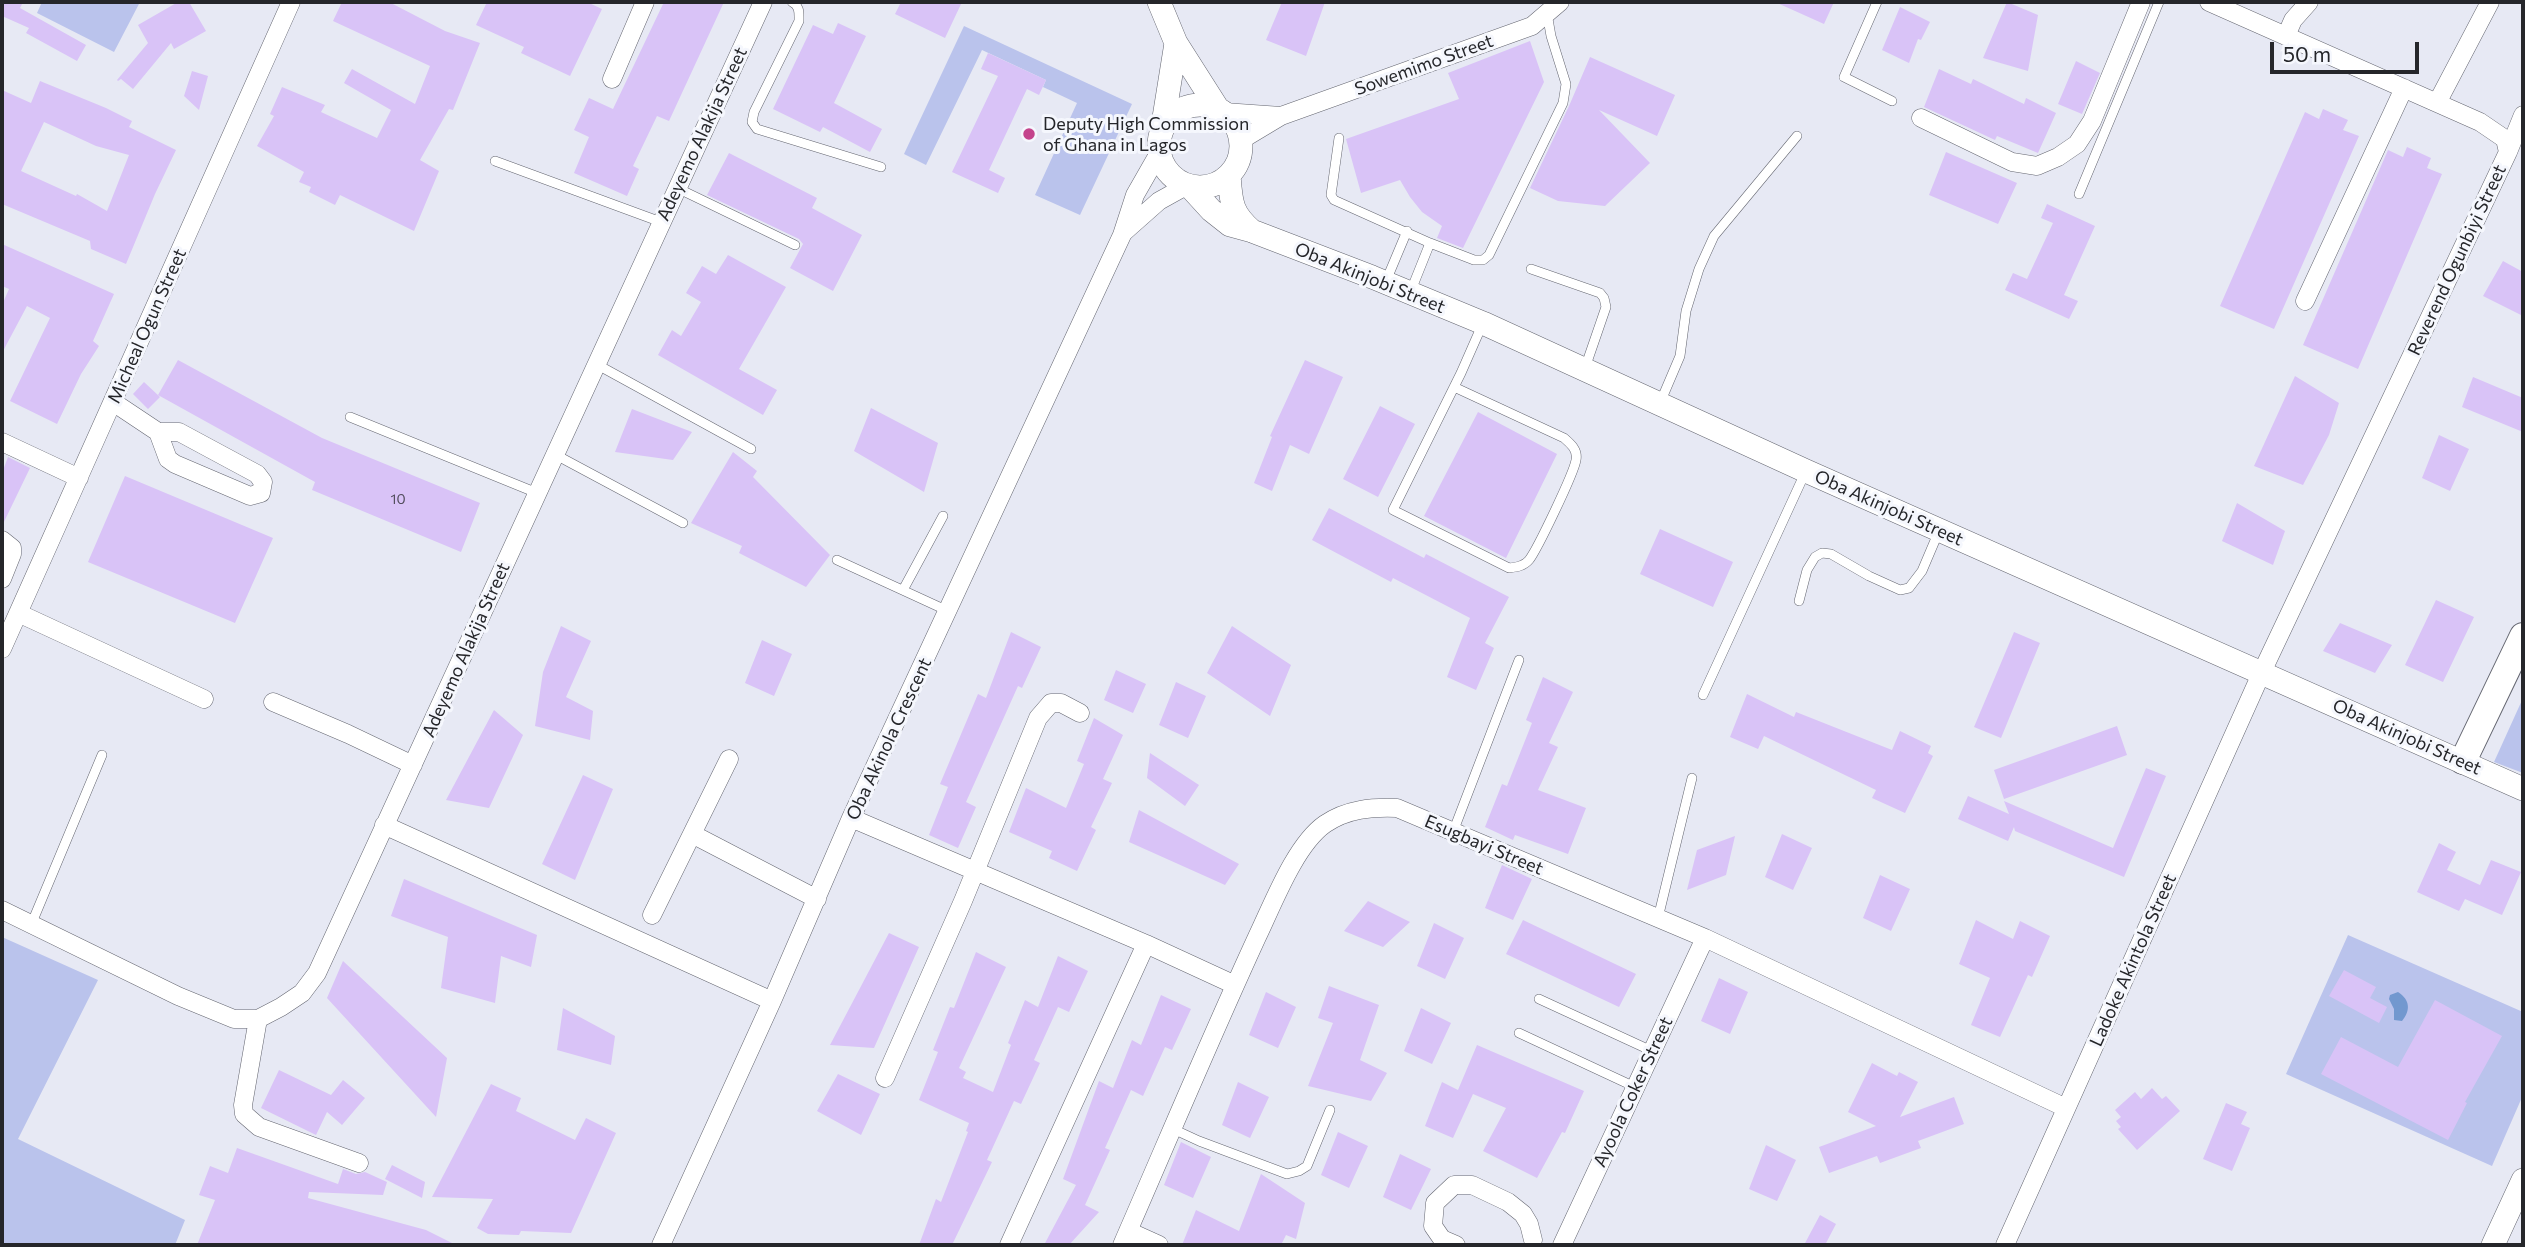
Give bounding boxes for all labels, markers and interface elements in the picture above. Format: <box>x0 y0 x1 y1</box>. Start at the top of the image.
scale bar <box>2273 28 2422 72</box>
street label: Sowemimo Street <box>1352 30 1496 100</box>
text: 50 m <box>2283 41 2331 66</box>
street label: Adeyemo Alakija Street <box>652 44 752 224</box>
place label: Deputy High Commission of Ghana in Lagos <box>1043 113 1249 156</box>
marker: Deputy High Commission of Ghana in Lagos <box>1021 126 1037 142</box>
street label: Reverend Ogunbiyi Street <box>2403 161 2511 359</box>
street label: Oba Akinjobi Street <box>1292 238 1448 318</box>
street label: Micheal Ogun Street <box>103 245 191 407</box>
street label: Oba Akinjobi Street <box>1811 466 1967 550</box>
house number: 10 <box>390 491 406 507</box>
street label: Adeyemo Alakija Street <box>418 559 514 741</box>
street label: Oba Akinola Crescent <box>842 654 936 824</box>
street label: Oba Akinjobi Street <box>2329 695 2485 779</box>
street label: Esugbayi Street <box>1421 810 1547 880</box>
street label: Ladoke Akintola Street <box>2085 870 2181 1050</box>
street label: Ayoola Coker Street <box>1589 1014 1677 1170</box>

